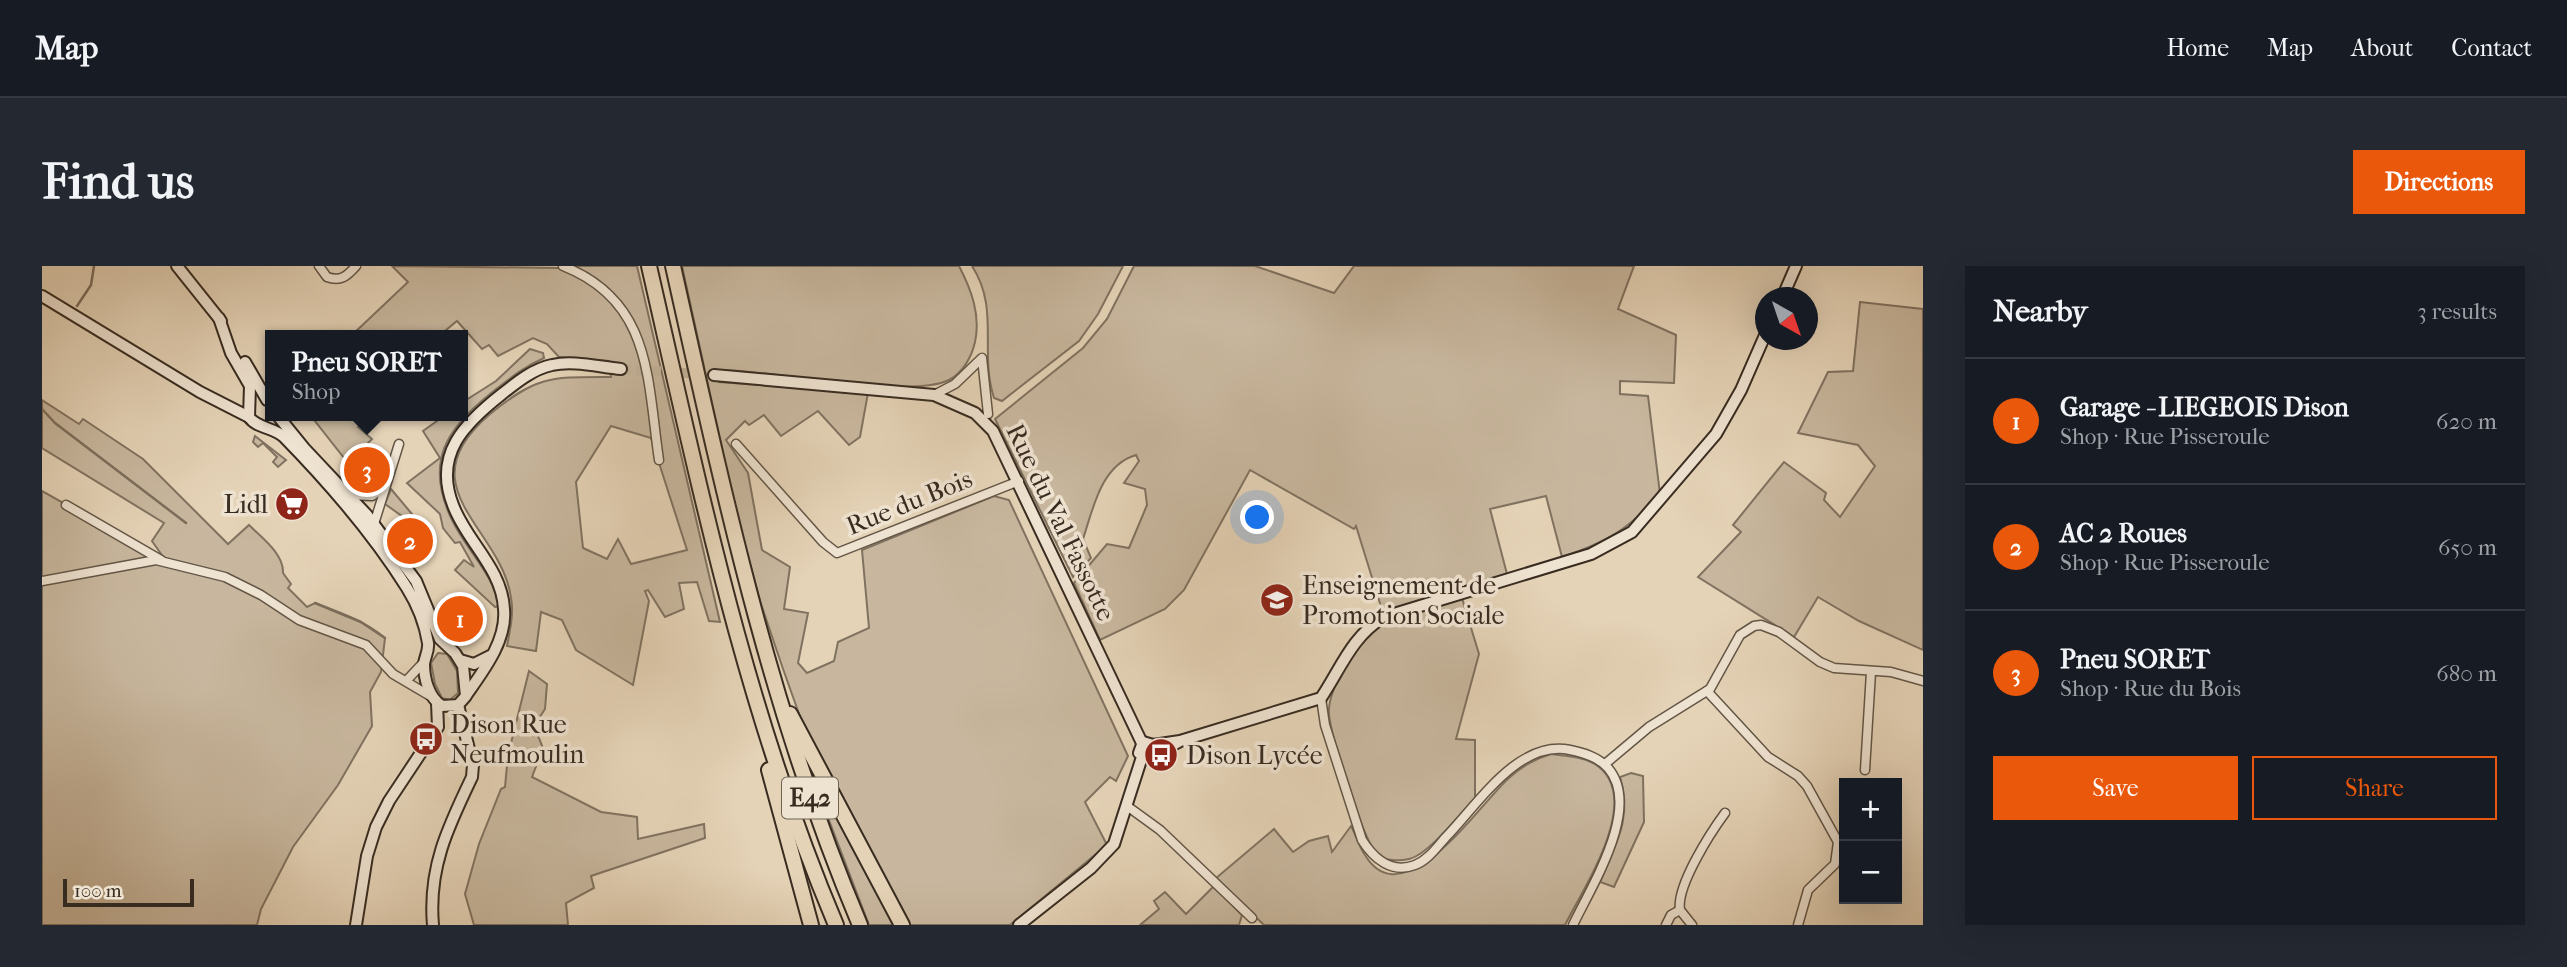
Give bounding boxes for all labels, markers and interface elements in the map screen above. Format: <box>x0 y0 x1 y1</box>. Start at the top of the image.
text: Map <box>35 29 98 68</box>
text: Home <box>2167 34 2229 62</box>
text: Map <box>2267 34 2313 62</box>
text: About <box>2351 34 2413 62</box>
text: Contact <box>2451 34 2532 62</box>
button: Directions <box>2353 150 2525 214</box>
text: Find us <box>42 153 194 211</box>
north arrow <box>1755 287 1818 350</box>
text: Nearby <box>1993 294 2088 329</box>
text: 3 results <box>2417 298 2497 325</box>
popup <box>265 330 468 421</box>
text: Pneu SORET <box>292 347 441 378</box>
text: Shop <box>292 378 340 405</box>
text: Garage - LIEGEOIS Dison <box>2060 392 2349 423</box>
text: 1 <box>2012 408 2020 435</box>
text: 620 m <box>2436 408 2497 435</box>
street label: Rue du Val Fassotte <box>999 419 1122 626</box>
text: Shop · Rue Pisseroule <box>2060 423 2270 450</box>
pin: 3 <box>344 444 390 496</box>
street label: Rue du Bois <box>842 463 977 542</box>
supermarket icon: Lidl <box>273 485 311 523</box>
place label: Lidl <box>224 489 268 520</box>
your location <box>1240 500 1274 534</box>
pin: 2 <box>387 515 433 567</box>
text: AC 2 Roues <box>2060 518 2187 549</box>
text: 2 <box>2010 534 2022 561</box>
text: 650 m <box>2438 534 2497 561</box>
text: Shop · Rue Pisseroule <box>2060 549 2270 576</box>
place label: Enseignement de Promotion Sociale <box>1302 570 1504 631</box>
school or university icon: Enseignement de Promotion Sociale <box>1258 581 1296 619</box>
pin: 1 <box>437 593 483 645</box>
text: Pneu SORET <box>2060 644 2210 675</box>
text: 3 <box>2011 660 2021 687</box>
text: 680 m <box>2436 660 2497 687</box>
text: Shop · Rue du Bois <box>2060 675 2241 702</box>
place label: Dison Rue Neufmoulin <box>450 709 584 770</box>
bus stop icon: Dison Rue Neufmoulin <box>407 720 445 758</box>
bus stop icon: Dison Lycée <box>1142 736 1180 774</box>
place label: Dison Lycée <box>1186 740 1323 771</box>
button: Save <box>1993 756 2238 820</box>
button: Share <box>2252 756 2497 820</box>
road number: E42 <box>782 778 838 818</box>
map controls <box>1839 778 1902 904</box>
button: + <box>1839 778 1902 841</box>
button: − <box>1839 841 1902 904</box>
scale bar <box>63 876 194 908</box>
text: 100 m <box>74 880 122 902</box>

